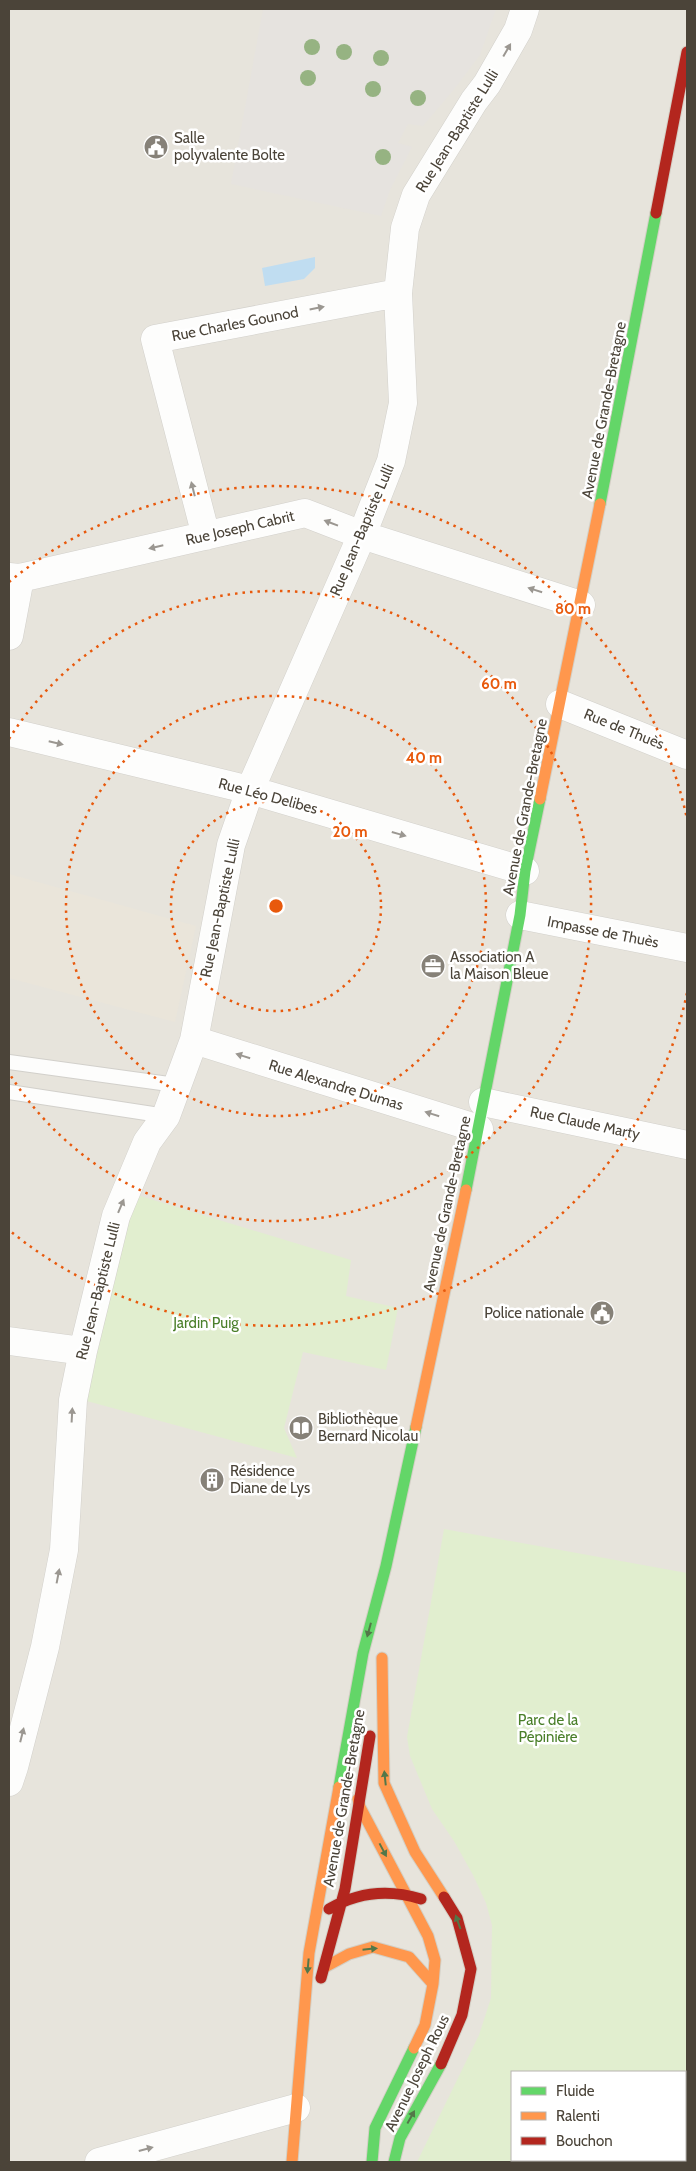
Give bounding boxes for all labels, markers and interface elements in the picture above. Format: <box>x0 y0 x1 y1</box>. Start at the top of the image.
one-way arrow <box>502 43 511 56</box>
street label: Rue Jean-Baptiste Lulli <box>412 66 502 196</box>
place label: Salle polyvalente Bolte <box>174 129 285 164</box>
public building icon: Salle polyvalente Bolte <box>143 134 169 160</box>
street label: Rue Charles Gounod <box>170 303 300 345</box>
one-way arrow <box>309 304 325 312</box>
street label: Avenue de Grande-Bretagne <box>578 320 630 500</box>
street label: Rue Jean-Baptiste Lulli <box>326 461 398 599</box>
one-way arrow <box>189 481 197 496</box>
street label: Rue Joseph Cabrit <box>184 507 296 549</box>
one-way arrow <box>323 519 338 526</box>
one-way arrow <box>149 543 164 551</box>
one-way arrow <box>527 586 542 593</box>
text: 80 m <box>555 600 591 618</box>
text: 60 m <box>481 675 517 693</box>
street label: Rue de Thuès <box>581 705 667 753</box>
street label: Avenue de Grande-Bretagne <box>499 717 551 897</box>
one-way arrow <box>49 739 64 747</box>
text: 40 m <box>406 749 442 767</box>
street label: Rue Léo Delibes <box>216 774 320 818</box>
text: 20 m <box>333 823 367 841</box>
one-way arrow <box>392 830 407 838</box>
street label: Rue Jean-Baptiste Lulli <box>196 837 244 979</box>
centre of rings <box>267 897 285 915</box>
street label: Impasse de Thuès <box>546 912 660 952</box>
place label: Association A la Maison Bleue <box>450 948 549 983</box>
office icon: Association A la Maison Bleue <box>420 953 446 979</box>
one-way arrow <box>236 1051 251 1059</box>
street label: Rue Alexandre Dumas <box>267 1056 405 1114</box>
street label: Rue Claude Marty <box>529 1103 642 1143</box>
one-way arrow <box>424 1110 439 1118</box>
street label: Avenue de Grande-Bretagne <box>420 1114 475 1294</box>
one-way arrow <box>117 1199 125 1213</box>
street label: Rue Jean-Baptiste Lulli <box>72 1220 124 1362</box>
public building icon: Police nationale <box>589 1300 615 1326</box>
place label: Police nationale <box>484 1304 584 1322</box>
park label: Jardin Puig <box>172 1314 239 1332</box>
one-way arrow <box>68 1406 76 1422</box>
place label: Bibliothèque Bernard Nicolau <box>318 1410 418 1445</box>
library icon: Bibliothèque Bernard Nicolau <box>288 1415 314 1441</box>
place label: Résidence Diane de Lys <box>230 1462 310 1497</box>
building icon: Résidence Diane de Lys <box>199 1467 225 1493</box>
one-way arrow <box>55 1568 63 1584</box>
one-way arrow <box>365 1622 373 1637</box>
street label: Avenue de Grande-Bretagne <box>320 1708 369 1888</box>
park label: Parc de la Pépinière <box>518 1711 579 1746</box>
one-way arrow <box>19 1727 27 1742</box>
one-way arrow <box>381 1770 389 1786</box>
one-way arrow <box>379 1843 387 1857</box>
one-way arrow <box>454 1914 462 1929</box>
one-way arrow <box>362 1945 378 1953</box>
one-way arrow <box>304 1958 312 1974</box>
street label: Avenue Joseph Rous <box>381 2012 453 2134</box>
legend <box>511 2071 686 2161</box>
text: Fluide <box>556 2082 595 2100</box>
text: Ralenti <box>556 2107 600 2125</box>
one-way arrow <box>407 2110 416 2124</box>
text: Bouchon <box>556 2132 613 2150</box>
one-way arrow <box>139 2145 154 2153</box>

